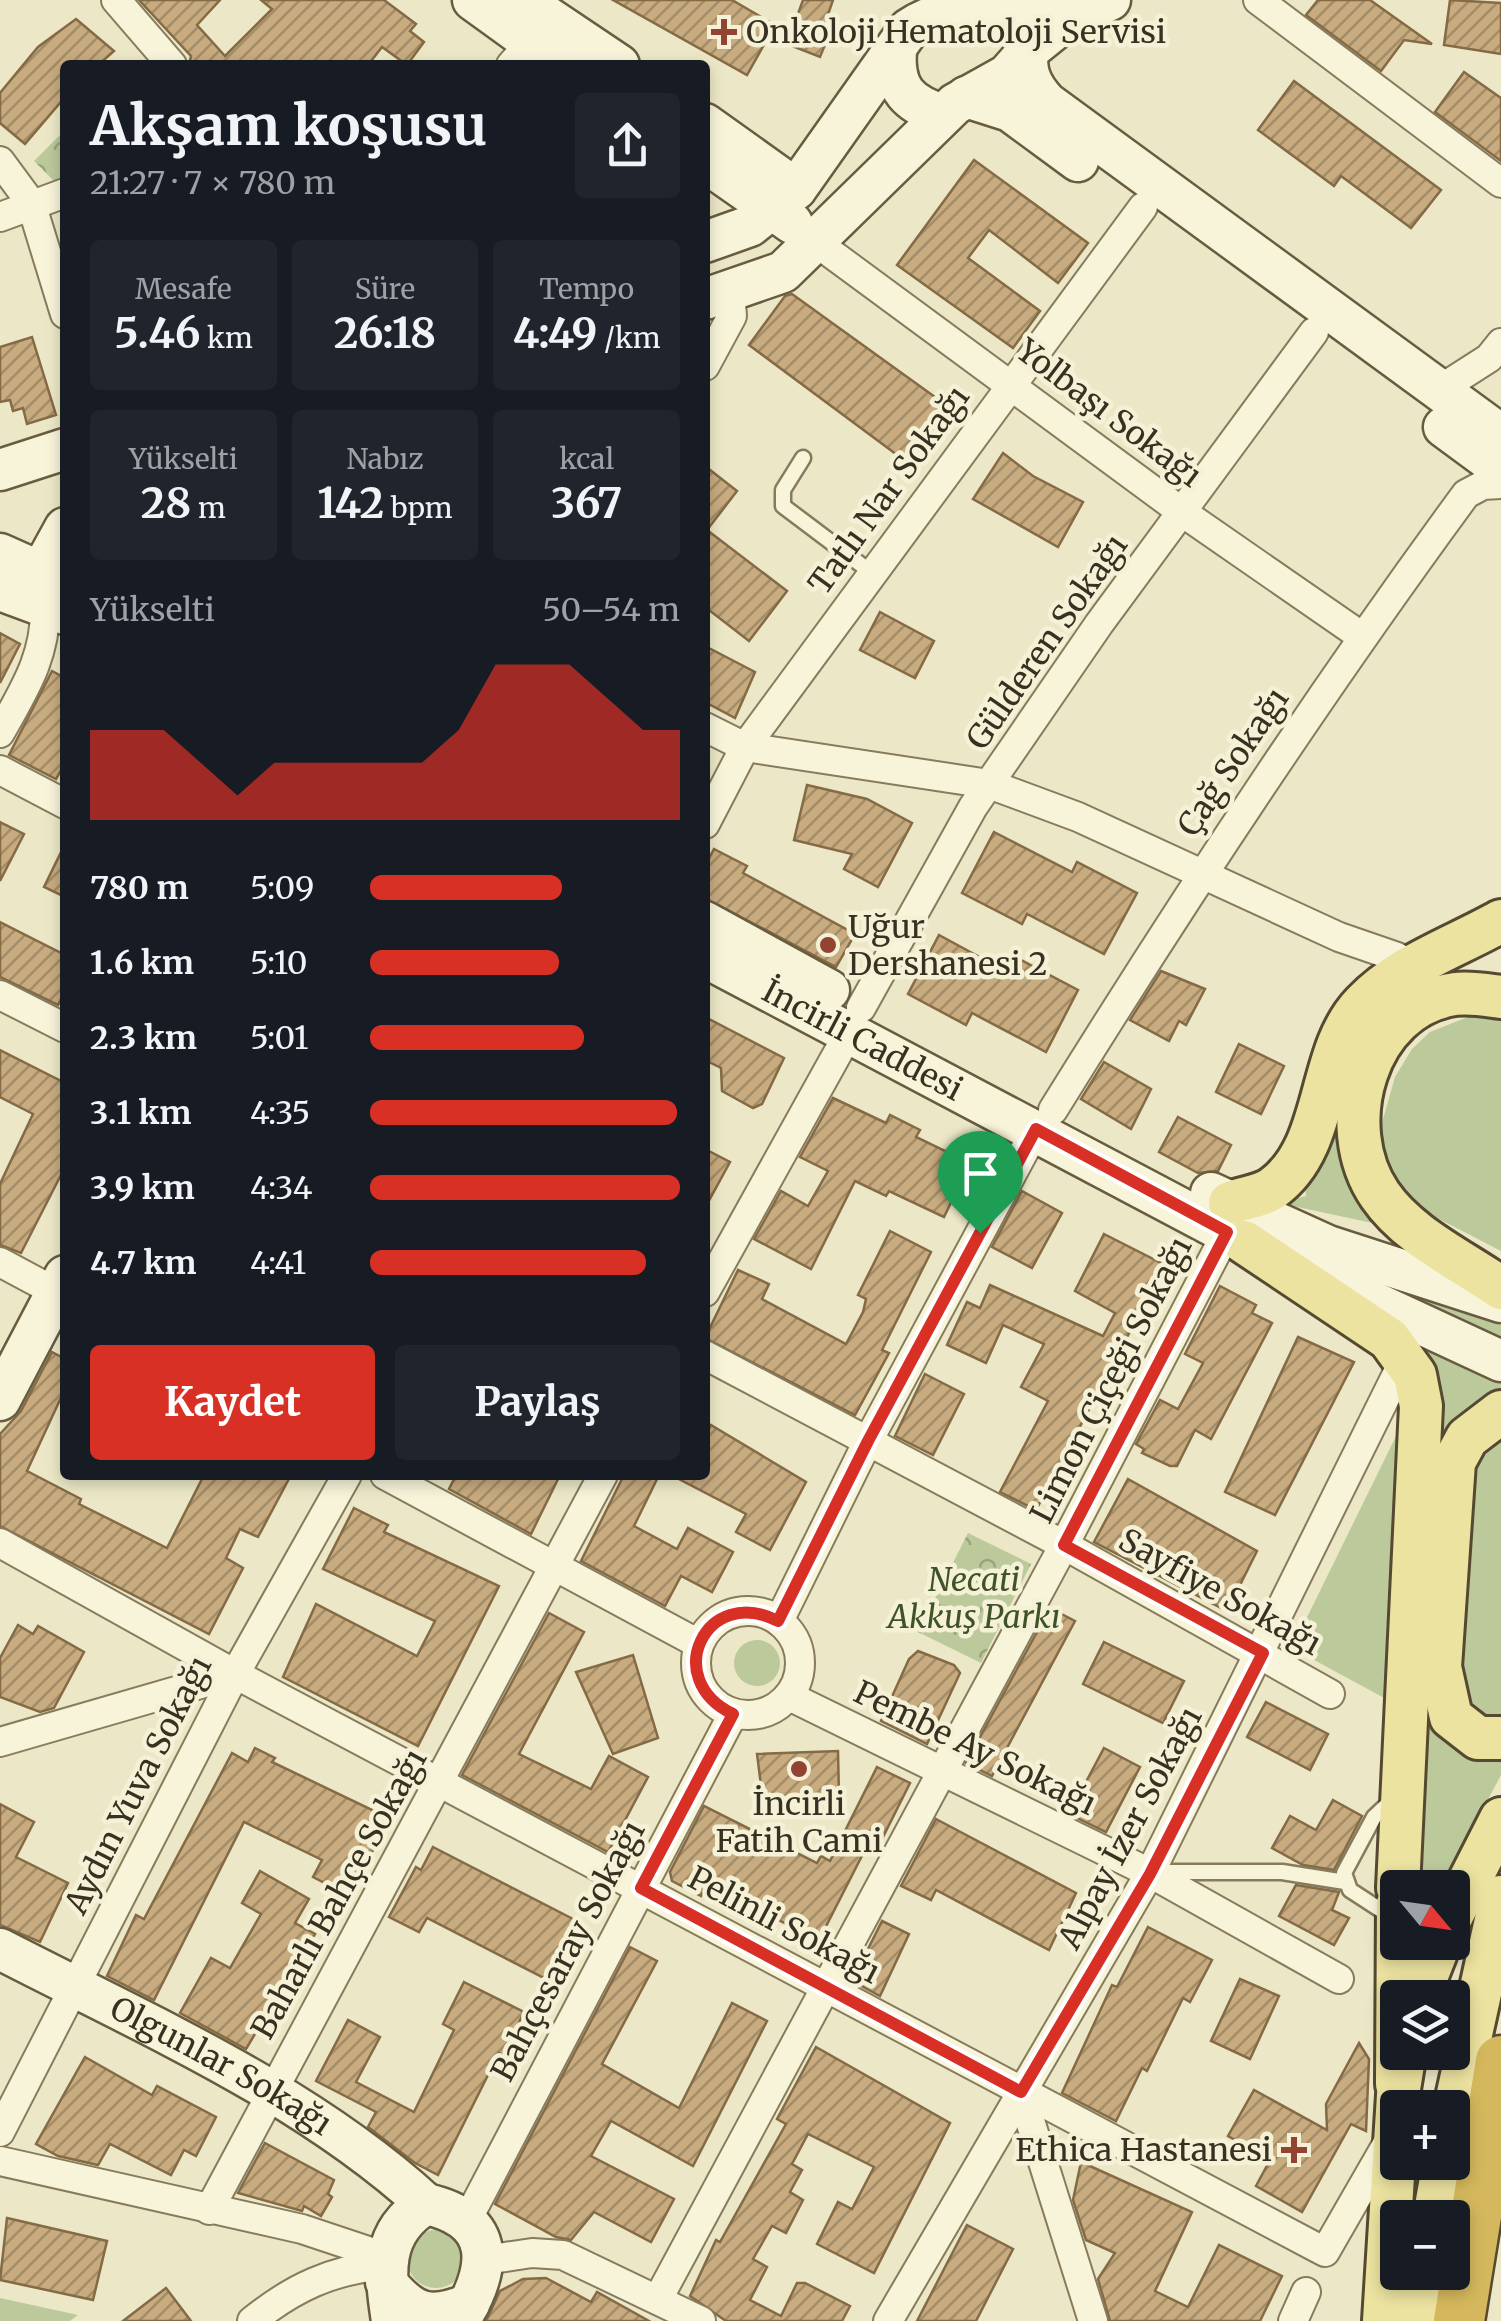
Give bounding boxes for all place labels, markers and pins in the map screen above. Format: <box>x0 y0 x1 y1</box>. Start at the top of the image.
place label: Onkoloji Hematoloji Servisi <box>746 12 1166 52</box>
marker: Onkoloji Hematoloji Servisi <box>711 19 737 45</box>
place label: Uğur Dershanesi 2 <box>848 907 1048 984</box>
marker: Uğur Dershanesi 2 <box>817 934 839 956</box>
pin <box>938 1131 1023 1234</box>
marker: İncirli Fatih Cami <box>788 1758 810 1780</box>
place label: İncirli Fatih Cami <box>715 1784 883 1861</box>
place label: Ethica Hastanesi <box>1015 2130 1272 2170</box>
marker: Ethica Hastanesi <box>1281 2137 1307 2163</box>

